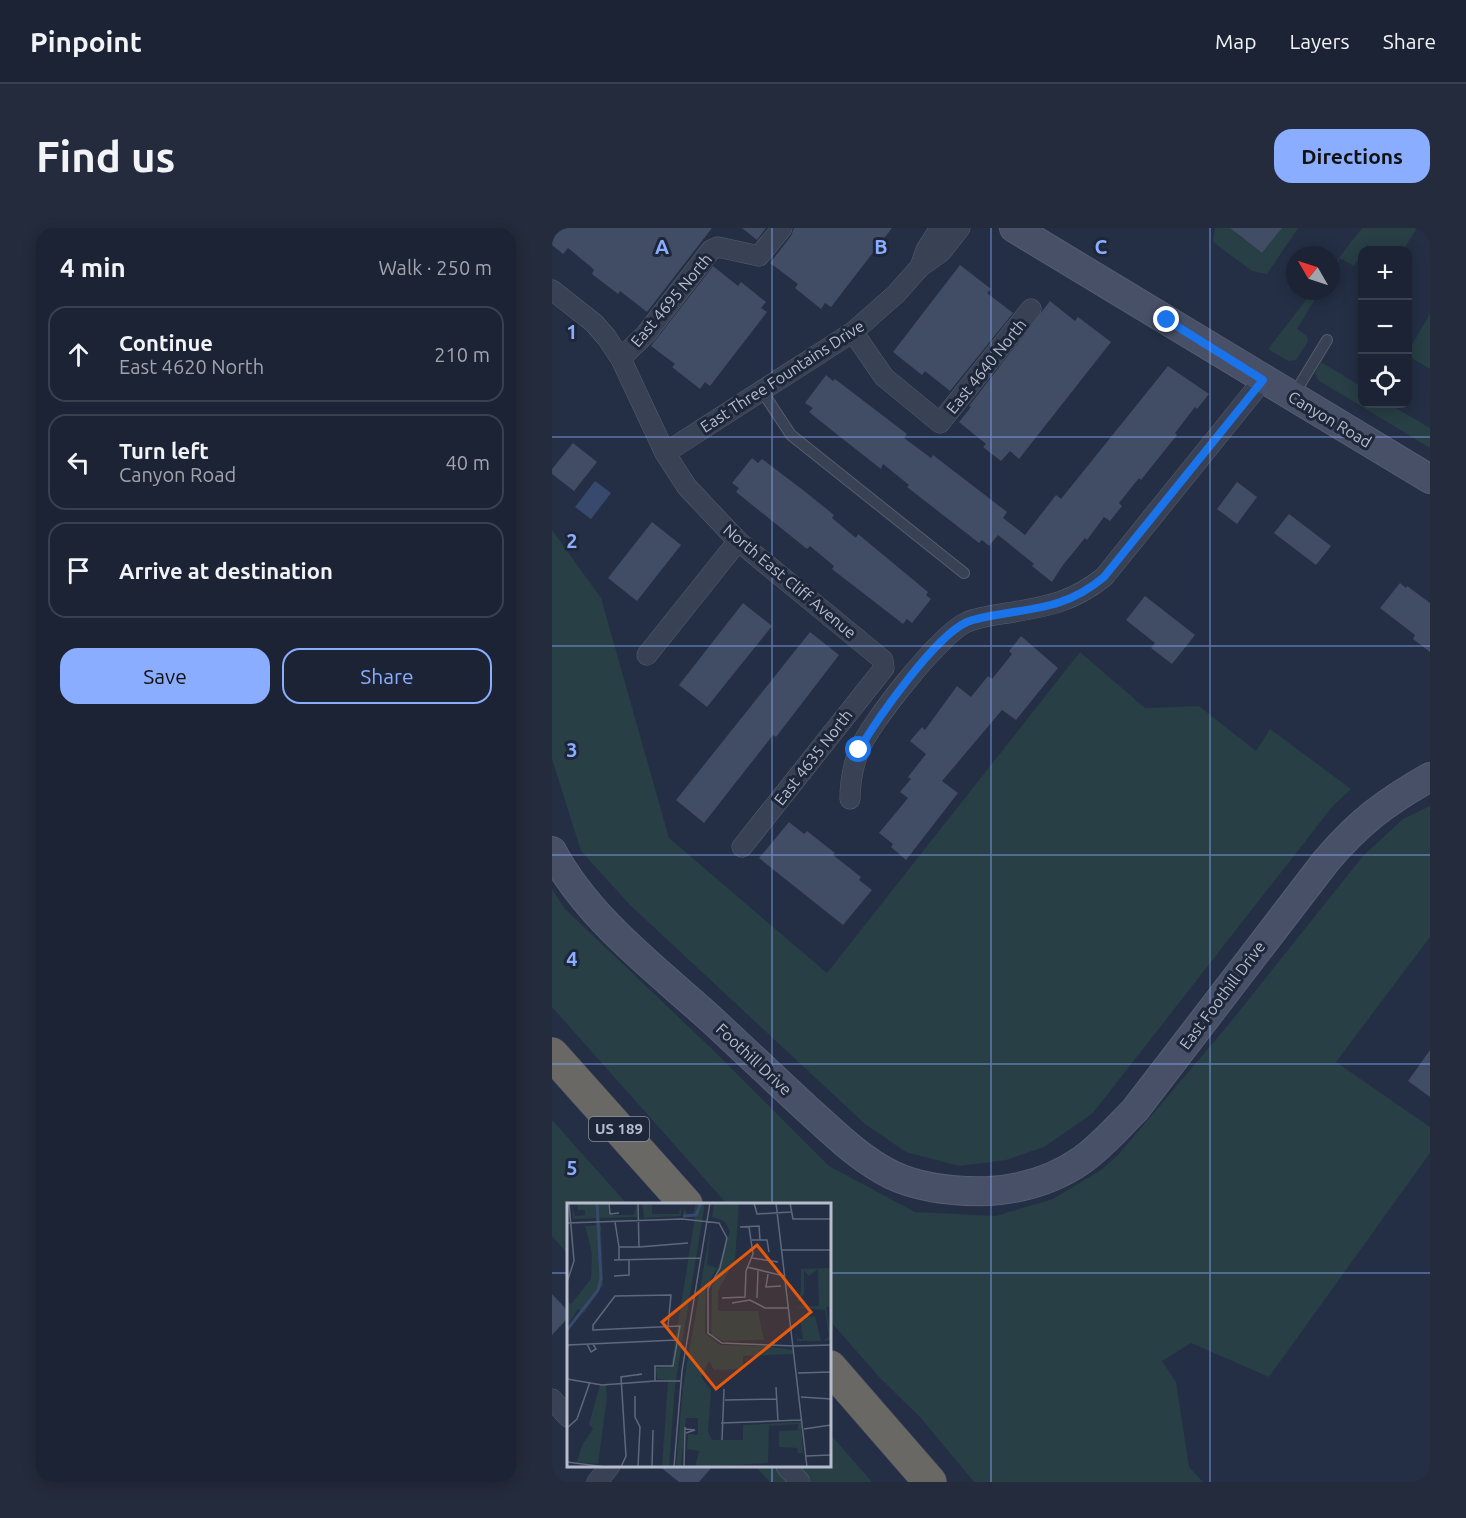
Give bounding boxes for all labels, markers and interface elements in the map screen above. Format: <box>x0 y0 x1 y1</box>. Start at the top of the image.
text: Pinpoint <box>30 26 142 57</box>
text: Map <box>1215 29 1256 53</box>
text: Layers <box>1289 29 1350 53</box>
text: Share <box>1383 29 1436 53</box>
button: Directions <box>1274 129 1430 183</box>
text: Find us <box>36 133 175 180</box>
text: A <box>655 235 669 258</box>
text: B <box>874 235 888 258</box>
text: C <box>1095 235 1108 258</box>
north arrow <box>1286 246 1340 300</box>
map controls <box>1358 246 1412 408</box>
button: + <box>1358 246 1412 300</box>
street label: East 4695 North <box>627 250 715 350</box>
text: 4 min <box>60 253 126 282</box>
text: Walk · 250 m <box>379 256 492 279</box>
button: − <box>1358 300 1412 354</box>
route end <box>1153 306 1179 332</box>
street label: East 4640 North <box>942 315 1030 417</box>
street label: East Three Fountains Drive <box>697 316 867 436</box>
text: 1 <box>566 320 578 343</box>
text: Continue <box>119 330 213 355</box>
icon: ahead <box>62 338 95 371</box>
text: 210 m <box>434 343 490 366</box>
button: locate <box>1358 354 1412 408</box>
text: East 4620 North <box>119 355 264 378</box>
street label: Canyon Road <box>1285 387 1375 451</box>
text: Turn left <box>119 438 209 463</box>
icon: left <box>62 446 95 479</box>
text: 40 m <box>446 451 490 474</box>
text: Canyon Road <box>119 463 236 486</box>
street label: North East Cliff Avenue <box>720 520 860 642</box>
text: 2 <box>566 529 578 552</box>
icon: arrive <box>62 554 95 587</box>
text: Arrive at destination <box>119 558 333 583</box>
button: Save <box>60 648 270 704</box>
button: Share <box>282 648 492 704</box>
street label: East 4635 North <box>770 706 856 808</box>
route start <box>845 736 871 762</box>
text: 3 <box>566 738 578 761</box>
street label: East Foothill Drive <box>1176 938 1268 1052</box>
text: 4 <box>566 947 578 970</box>
street label: Foothill Drive <box>713 1020 795 1098</box>
road number: US 189 <box>589 1117 649 1141</box>
text: 5 <box>566 1156 578 1179</box>
inset map <box>567 1203 831 1467</box>

